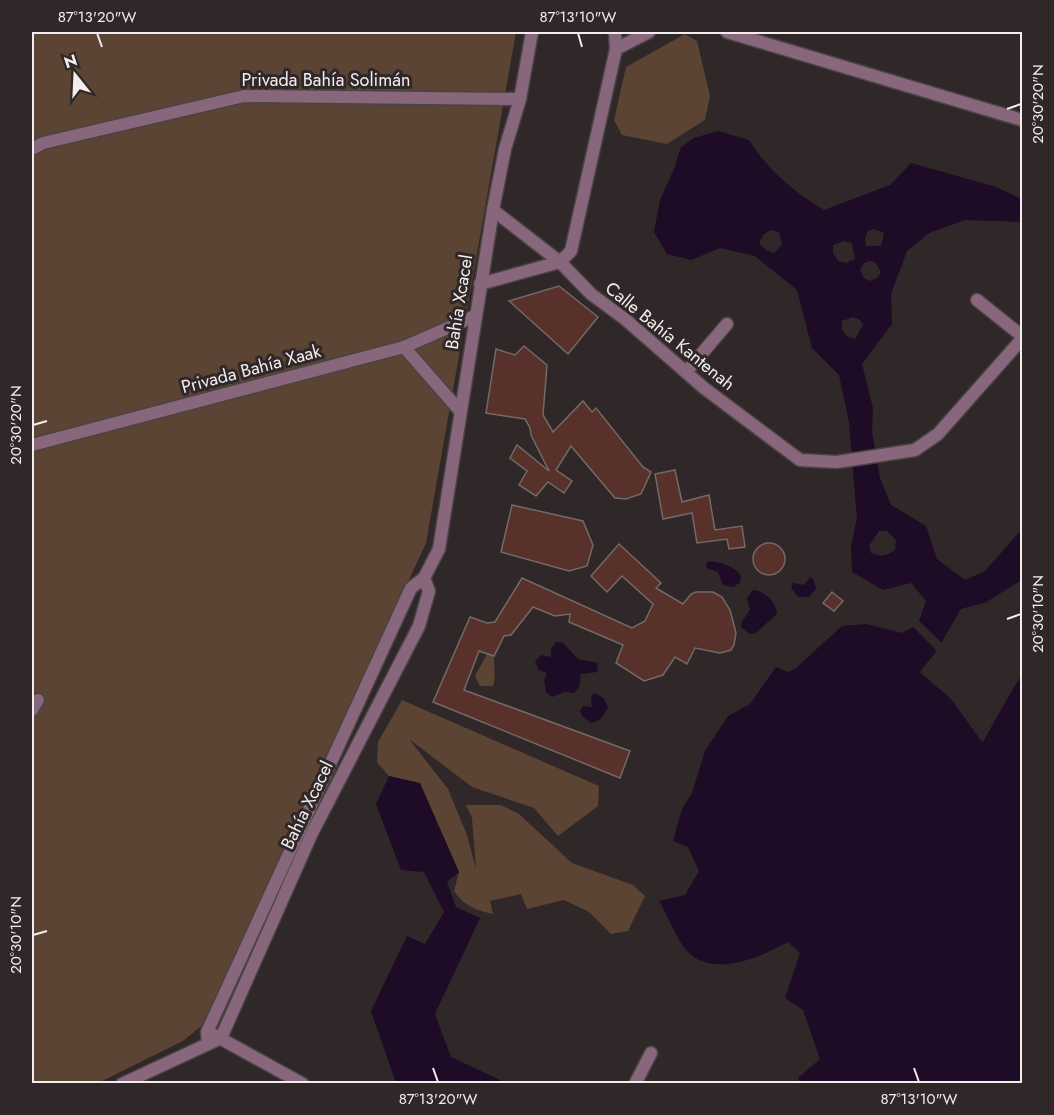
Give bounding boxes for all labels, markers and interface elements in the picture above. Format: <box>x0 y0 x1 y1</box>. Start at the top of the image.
text: 87°13'20"W <box>58 6 136 28</box>
text: 87°13'10"W <box>540 6 617 28</box>
north arrow <box>45 45 105 105</box>
text: N <box>61 48 80 74</box>
text: 20°30'20"N <box>1027 64 1049 144</box>
street label: Privada Bahía Solimán <box>242 67 410 93</box>
street label: Bahía Xcacel <box>439 253 479 351</box>
street label: Calle Bahía Kantenah <box>600 275 740 397</box>
street label: Privada Bahía Xaak <box>178 338 324 400</box>
text: 20°30'20"N <box>5 385 27 465</box>
text: 20°30'10"N <box>1027 575 1049 653</box>
street label: Bahía Xcacel <box>274 756 340 854</box>
text: 20°30'10"N <box>5 896 27 974</box>
text: 87°13'20"W <box>399 1088 477 1110</box>
text: 87°13'10"W <box>881 1088 958 1110</box>

